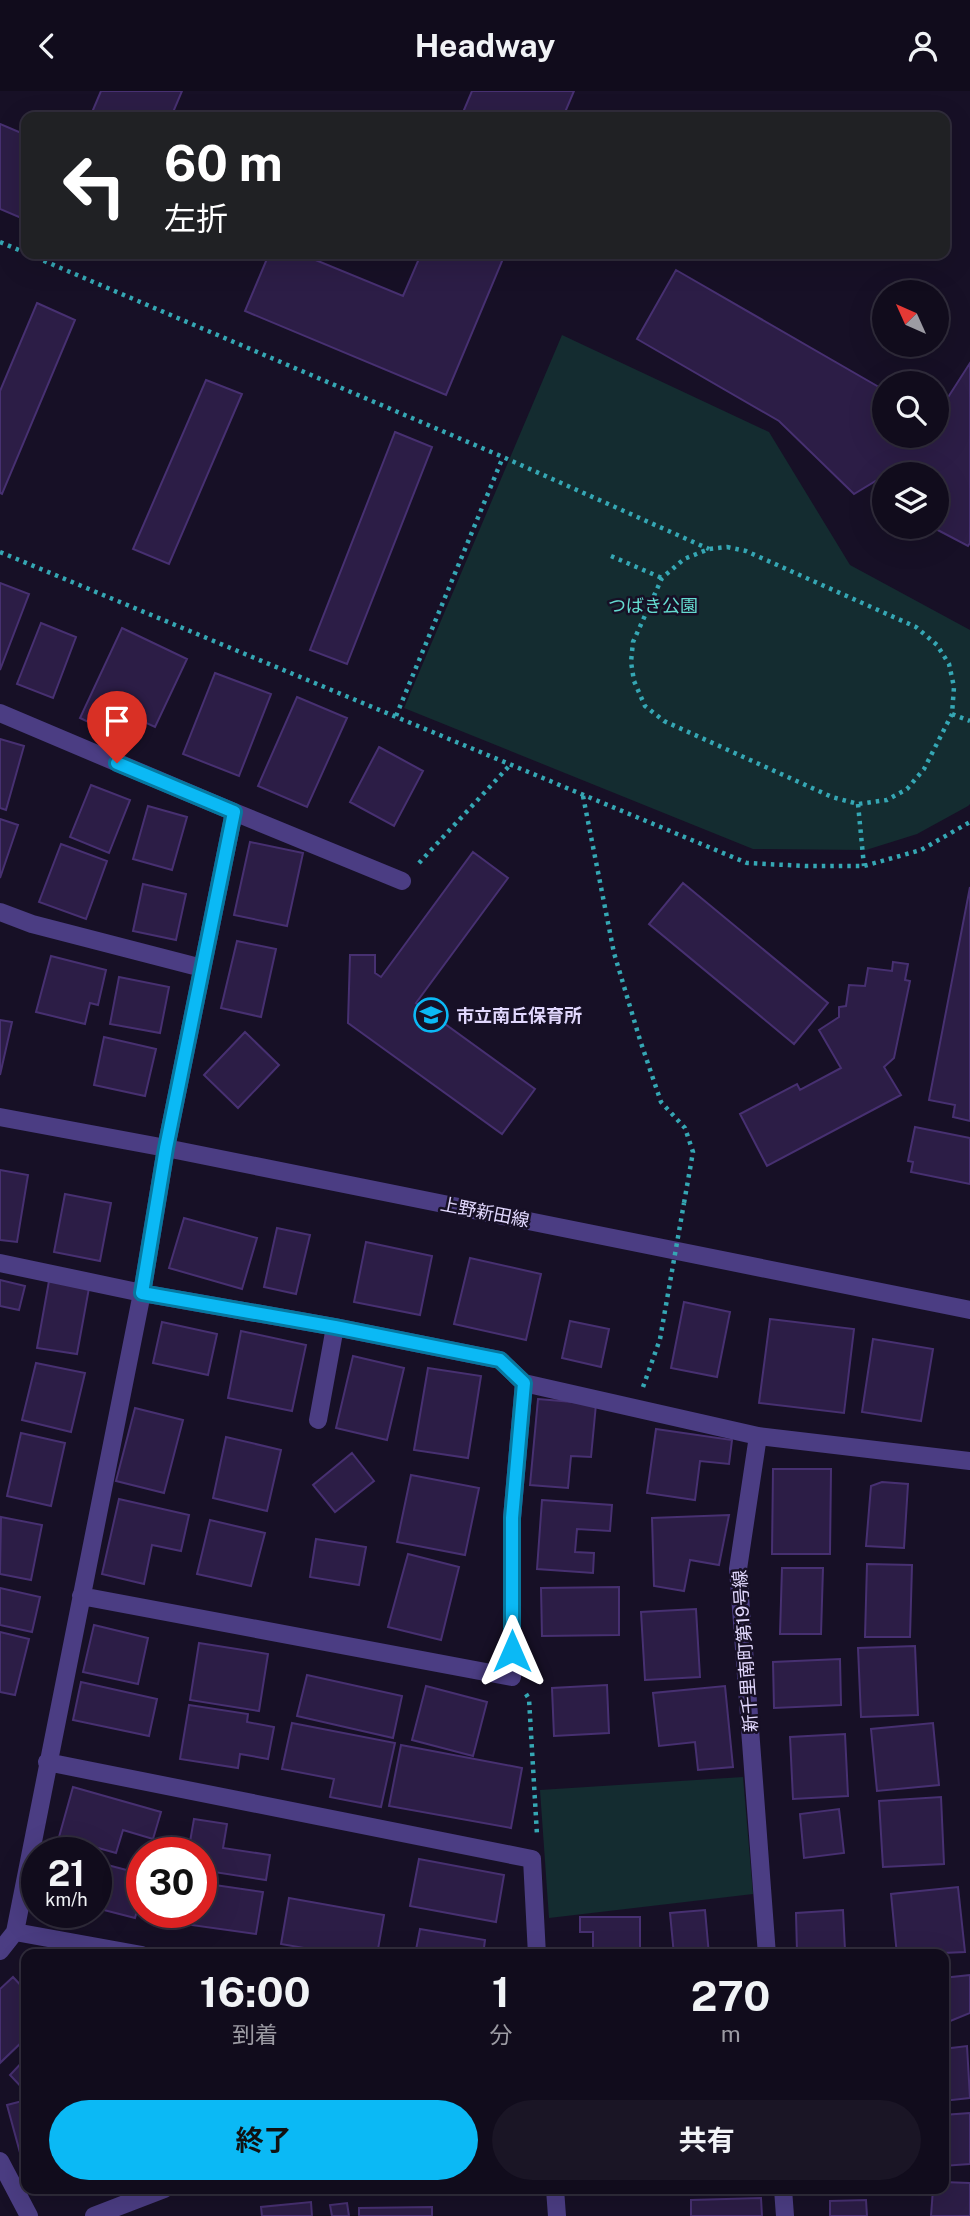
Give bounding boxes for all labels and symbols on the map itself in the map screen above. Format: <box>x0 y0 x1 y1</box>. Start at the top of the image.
north arrow <box>872 280 948 357</box>
park label: つばき公園 <box>608 595 698 616</box>
pin <box>87 691 147 763</box>
school or university icon: 市立南丘保育所 <box>412 996 450 1034</box>
place label: 市立南丘保育所 <box>456 1005 582 1026</box>
street label: 上野新田線 <box>439 1193 531 1231</box>
street label: 新千里南町第19号線 <box>729 1569 761 1733</box>
position arrow <box>475 1614 549 1688</box>
speed limit sign: 30 <box>126 1837 217 1928</box>

